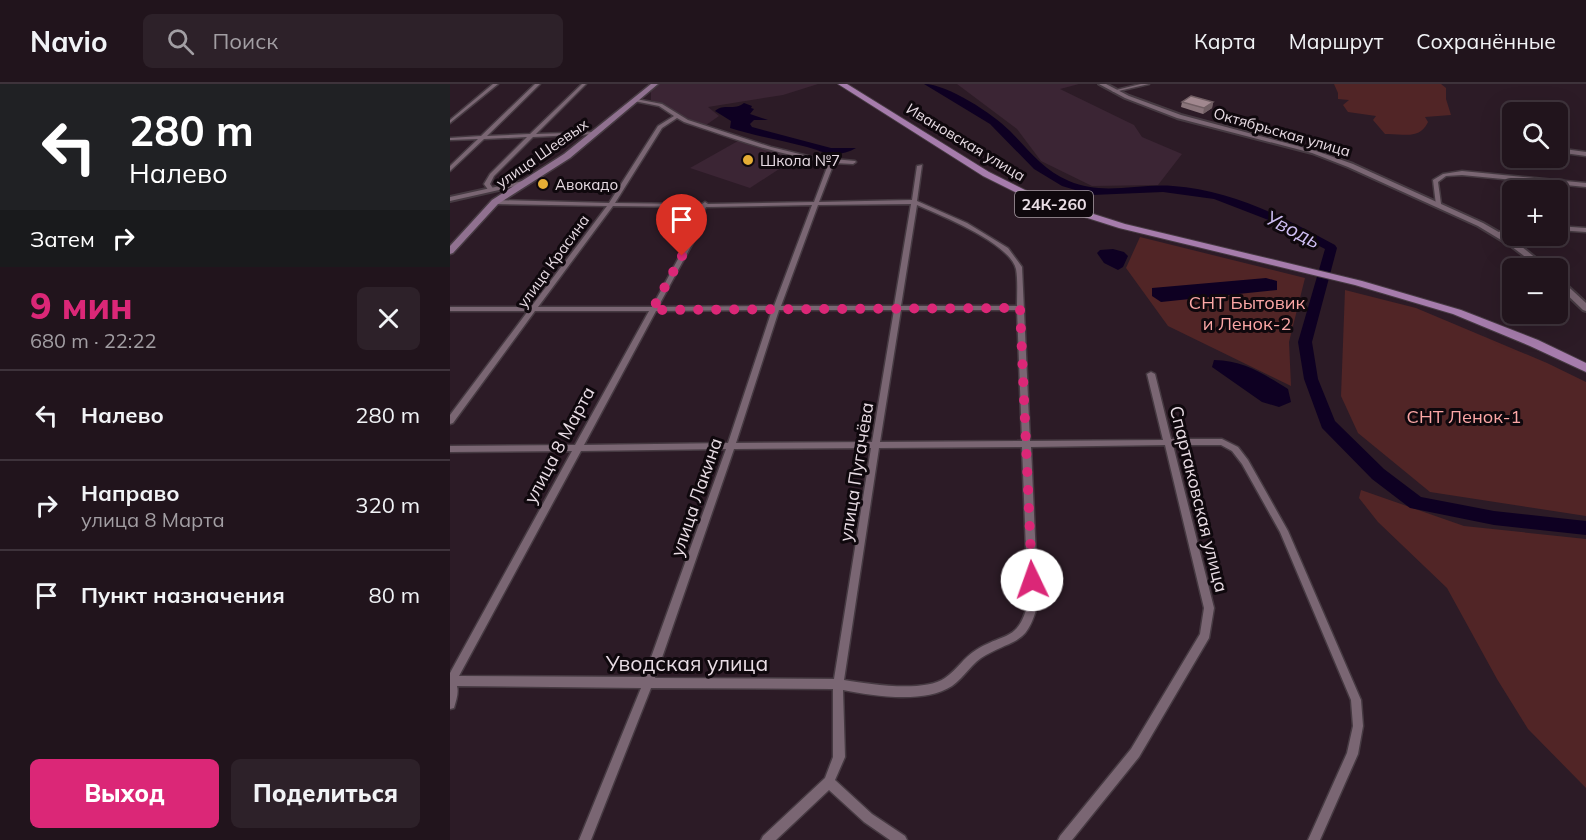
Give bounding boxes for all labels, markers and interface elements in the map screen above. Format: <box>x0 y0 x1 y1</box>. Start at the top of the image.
search box <box>143 14 563 68</box>
text: Navio <box>30 24 107 59</box>
icon: search <box>164 25 197 58</box>
text: Поиск <box>212 27 278 55</box>
text: Карта <box>1194 28 1256 54</box>
text: Маршрут <box>1289 28 1383 54</box>
text: Сохранённые <box>1416 28 1556 54</box>
street label: Ивановская улица <box>903 99 1029 185</box>
map controls <box>1502 102 1568 324</box>
button: search <box>1502 102 1568 168</box>
street label: Октябрьская улица <box>1211 103 1353 161</box>
text: 280 m <box>129 104 254 157</box>
icon: left <box>30 108 108 186</box>
street label: улица Шеевых <box>492 114 592 192</box>
place label: Школа №7 <box>760 151 840 170</box>
marker: Школа №7 <box>741 153 755 167</box>
text: Налево <box>129 156 228 190</box>
place label: Авокадо <box>555 175 618 194</box>
marker: Авокадо <box>536 177 550 191</box>
button: + <box>1502 180 1568 246</box>
road number: 24К-260 <box>1015 191 1093 217</box>
pin <box>656 194 707 256</box>
icon: arrive <box>665 203 698 236</box>
water label: Уводь <box>1261 205 1325 253</box>
street label: улица Красина <box>513 211 593 311</box>
icon: right <box>107 222 140 255</box>
text: Затем <box>30 225 95 253</box>
button: − <box>1502 258 1568 324</box>
text: 9 мин <box>30 283 133 328</box>
button: close <box>357 287 420 350</box>
park label: СНТ Бытовик и Ленок-2 <box>1189 291 1305 335</box>
text: 680 m · 22:22 <box>30 328 156 353</box>
street label: улица 8 Марта <box>519 383 599 507</box>
icon: left <box>30 399 63 432</box>
text: Налево <box>81 401 164 429</box>
text: 280 m <box>355 401 420 429</box>
street label: улица Пугачёва <box>834 401 878 543</box>
street label: Спартаковская улица <box>1165 403 1233 595</box>
park label: СНТ Ленок-1 <box>1407 405 1521 428</box>
street label: улица Лакина <box>665 435 727 559</box>
text: Направо <box>81 479 179 507</box>
icon: right <box>30 489 63 522</box>
text: 320 m <box>355 491 420 519</box>
text: улица 8 Марта <box>81 507 225 532</box>
position arrow <box>1000 548 1064 612</box>
icon: arrive <box>30 579 63 612</box>
text: Пункт назначения <box>81 581 285 609</box>
text: 80 m <box>369 581 420 609</box>
street label: Уводская улица <box>605 650 768 676</box>
button: Выход <box>30 759 219 828</box>
button: Поделиться <box>231 759 420 828</box>

